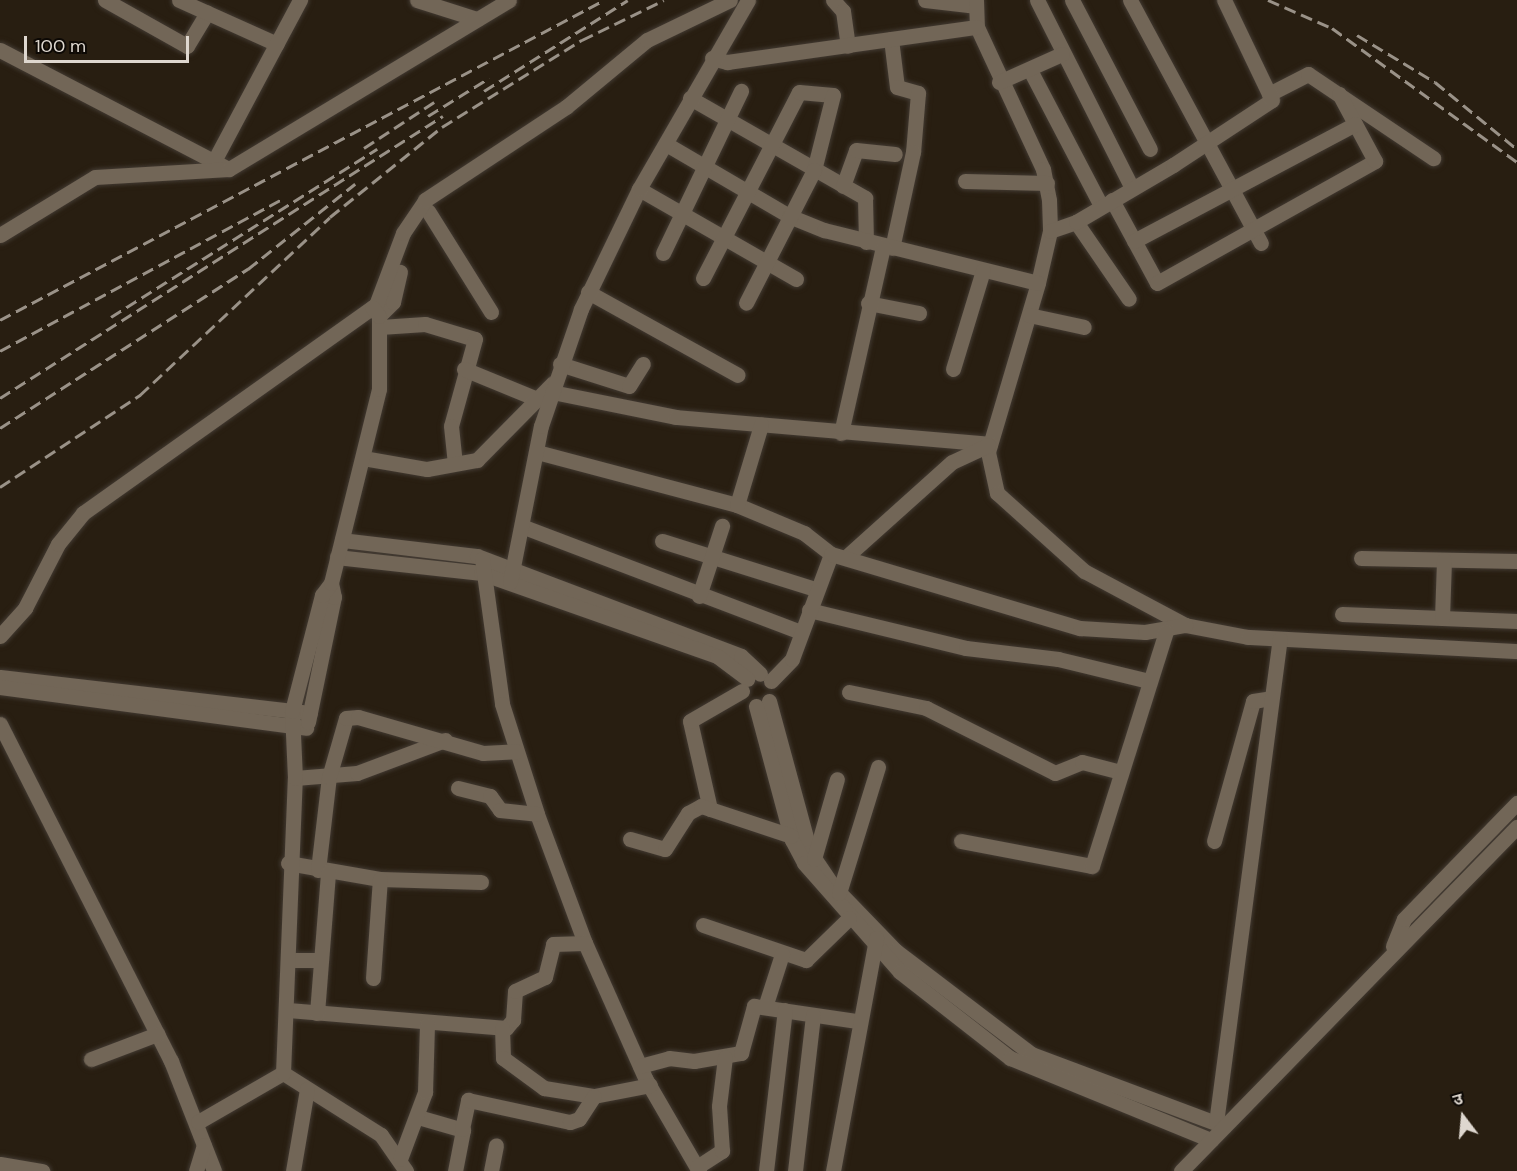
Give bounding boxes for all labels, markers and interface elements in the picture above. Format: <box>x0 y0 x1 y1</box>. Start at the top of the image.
scale bar <box>27 24 192 62</box>
text: 100 m <box>35 34 86 58</box>
north arrow <box>1433 1087 1493 1147</box>
text: उ <box>1451 1088 1465 1111</box>

